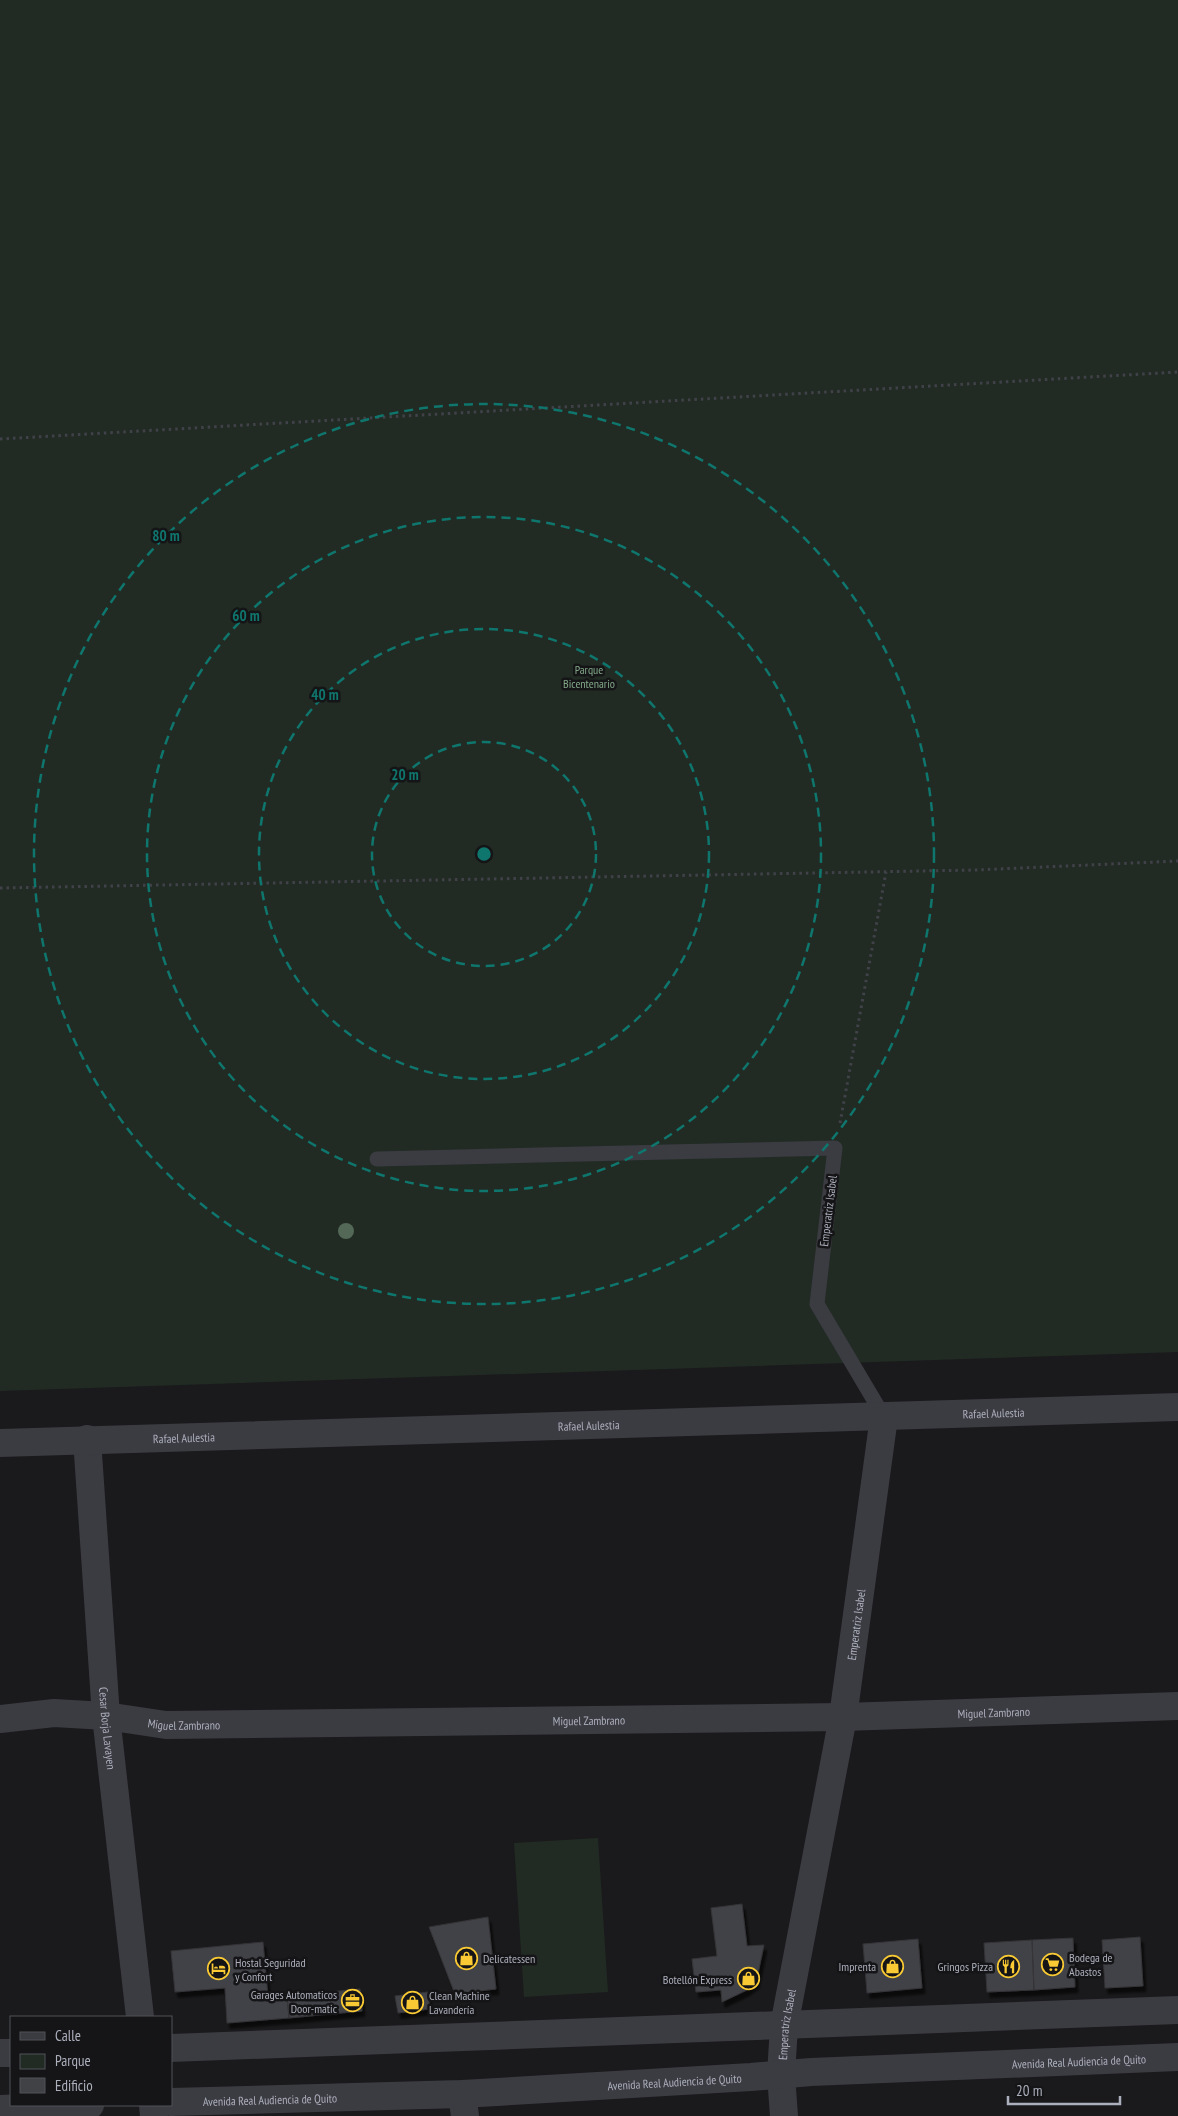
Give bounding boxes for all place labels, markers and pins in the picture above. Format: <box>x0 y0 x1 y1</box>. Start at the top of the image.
centre of rings <box>475 845 493 863</box>
shop icon: Delicatessen <box>455 1946 479 1970</box>
place label: Bodega de Abastos <box>1069 1950 1113 1979</box>
place label: Delicatessen <box>483 1951 535 1966</box>
supermarket icon: Bodega de Abastos <box>1041 1952 1065 1976</box>
shop icon: Imprenta <box>880 1954 904 1978</box>
restaurant icon: Gringos Pizza <box>997 1954 1021 1978</box>
place label: Hostal Seguridad y Confort <box>235 1955 306 1984</box>
hotel icon: Hostal Seguridad y Confort <box>207 1957 231 1981</box>
place label: Imprenta <box>839 1959 876 1974</box>
place label: Gringos Pizza <box>938 1959 993 1974</box>
shop icon: Botellón Express <box>736 1967 760 1991</box>
place label: Botellón Express <box>663 1972 732 1987</box>
place label: Garages Automaticos Door-matic <box>251 1987 338 2016</box>
place label: Clean Machine Lavandería <box>429 1988 490 2017</box>
office icon: Garages Automaticos Door-matic <box>341 1989 365 2013</box>
shop icon: Clean Machine Lavandería <box>401 1990 425 2014</box>

